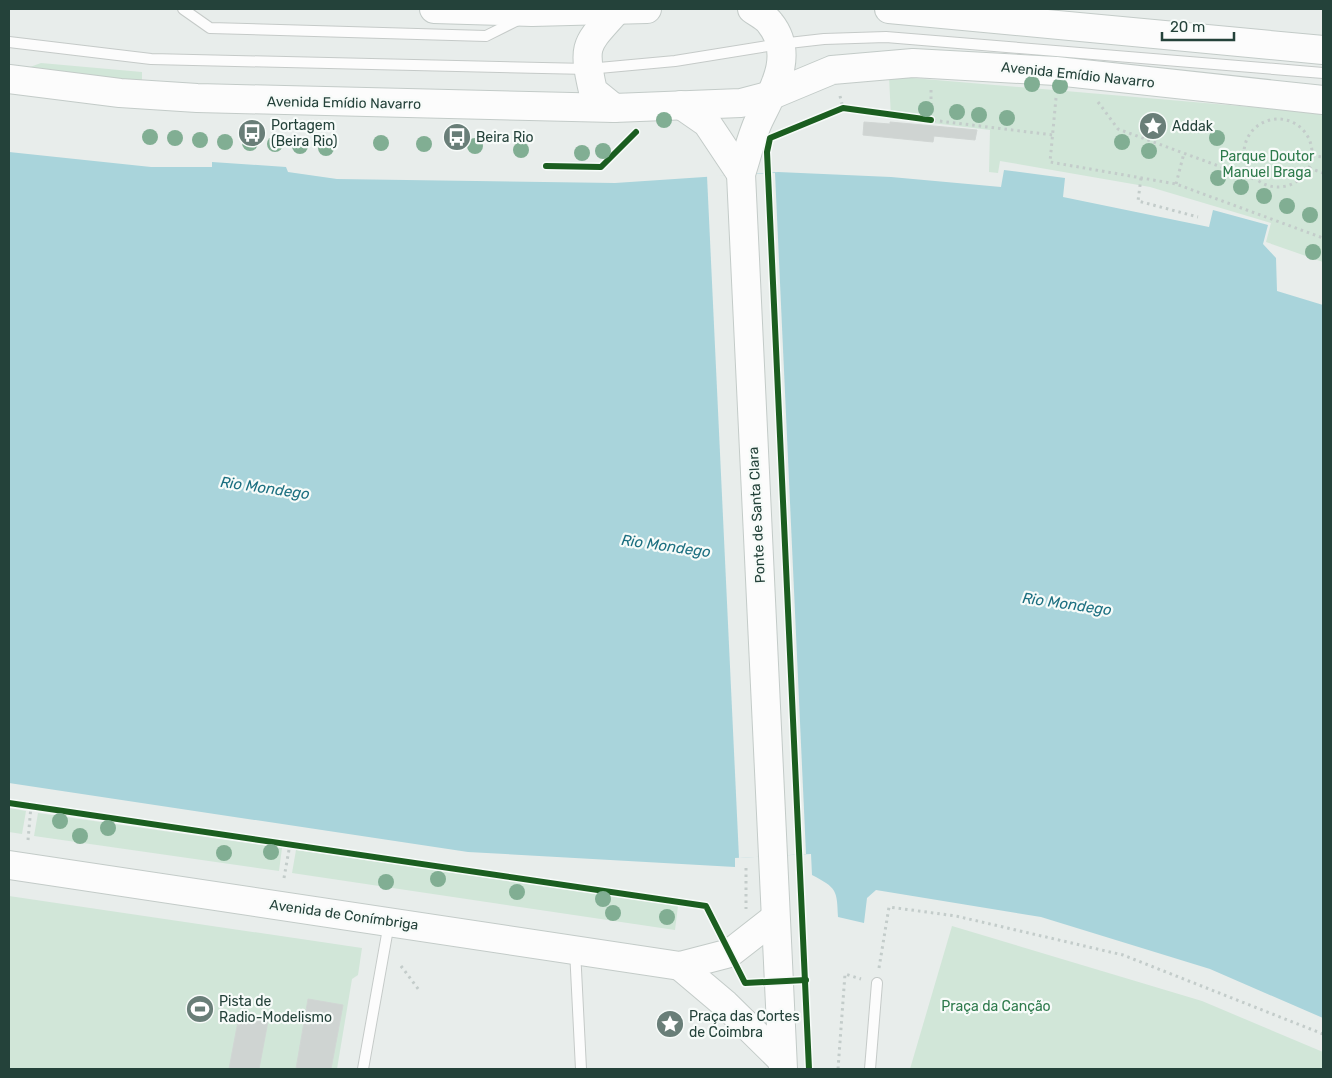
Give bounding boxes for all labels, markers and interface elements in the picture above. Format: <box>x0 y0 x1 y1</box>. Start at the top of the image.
scale bar <box>1162 10 1234 42</box>
text: 20 m <box>1170 18 1205 36</box>
street label: Avenida Emídio Navarro <box>1000 58 1156 92</box>
street label: Avenida Emídio Navarro <box>267 93 421 113</box>
place icon: Addak <box>1138 111 1168 141</box>
place label: Portagem (Beira Rio) <box>271 117 337 150</box>
bus stop icon: Portagem (Beira Rio) <box>237 118 267 148</box>
place label: Addak <box>1172 118 1214 135</box>
bus stop icon: Beira Rio <box>442 122 472 152</box>
place label: Beira Rio <box>476 129 534 146</box>
park label: Parque Doutor Manuel Braga <box>1220 148 1315 181</box>
street label: Ponte de Santa Clara <box>745 446 769 584</box>
water label: Rio Mondego <box>219 473 311 503</box>
water label: Rio Mondego <box>620 531 712 561</box>
water label: Rio Mondego <box>1021 589 1113 619</box>
street label: Avenida de Conímbriga <box>269 896 419 934</box>
place label: Pista de Radio-Modelismo <box>219 993 332 1026</box>
sports icon: Pista de Radio-Modelismo <box>185 994 215 1024</box>
park label: Praça da Canção <box>941 998 1051 1015</box>
place label: Praça das Cortes de Coimbra <box>689 1008 800 1041</box>
place icon: Praça das Cortes de Coimbra <box>655 1009 685 1039</box>

